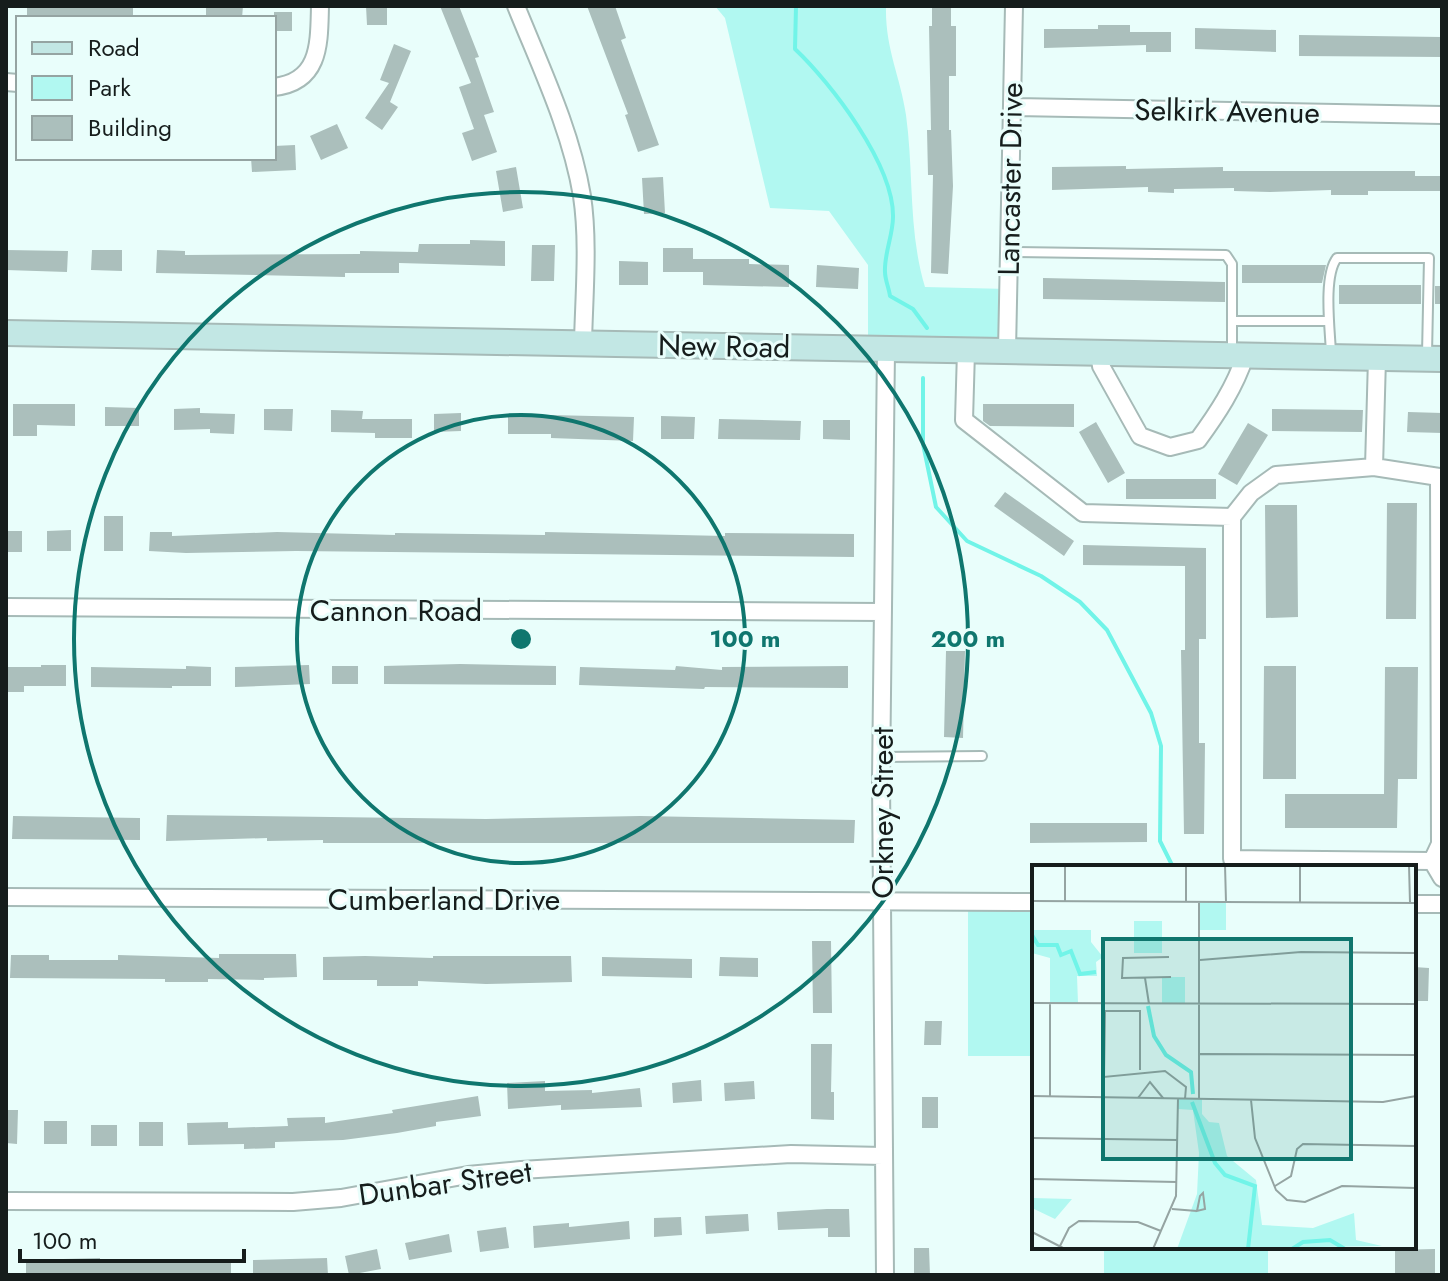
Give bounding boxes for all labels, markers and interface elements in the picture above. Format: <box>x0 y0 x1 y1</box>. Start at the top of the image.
legend <box>16 16 276 160</box>
text: Road <box>88 30 140 65</box>
text: Park <box>88 70 131 105</box>
street label: Lancaster Drive <box>987 82 1033 276</box>
street label: Selkirk Avenue <box>1134 88 1320 134</box>
text: Building <box>88 110 172 145</box>
street label: New Road <box>657 323 791 369</box>
street label: Cannon Road <box>310 589 482 632</box>
text: 100 m <box>710 621 780 656</box>
text: 200 m <box>931 621 1005 656</box>
centre of rings <box>507 625 535 653</box>
street label: Orkney Street <box>861 726 904 899</box>
inset map <box>1032 865 1416 1249</box>
street label: Cumberland Drive <box>328 878 560 921</box>
street label: Dunbar Street <box>356 1149 535 1216</box>
scale bar <box>20 1213 244 1263</box>
text: 100 m <box>32 1223 98 1258</box>

